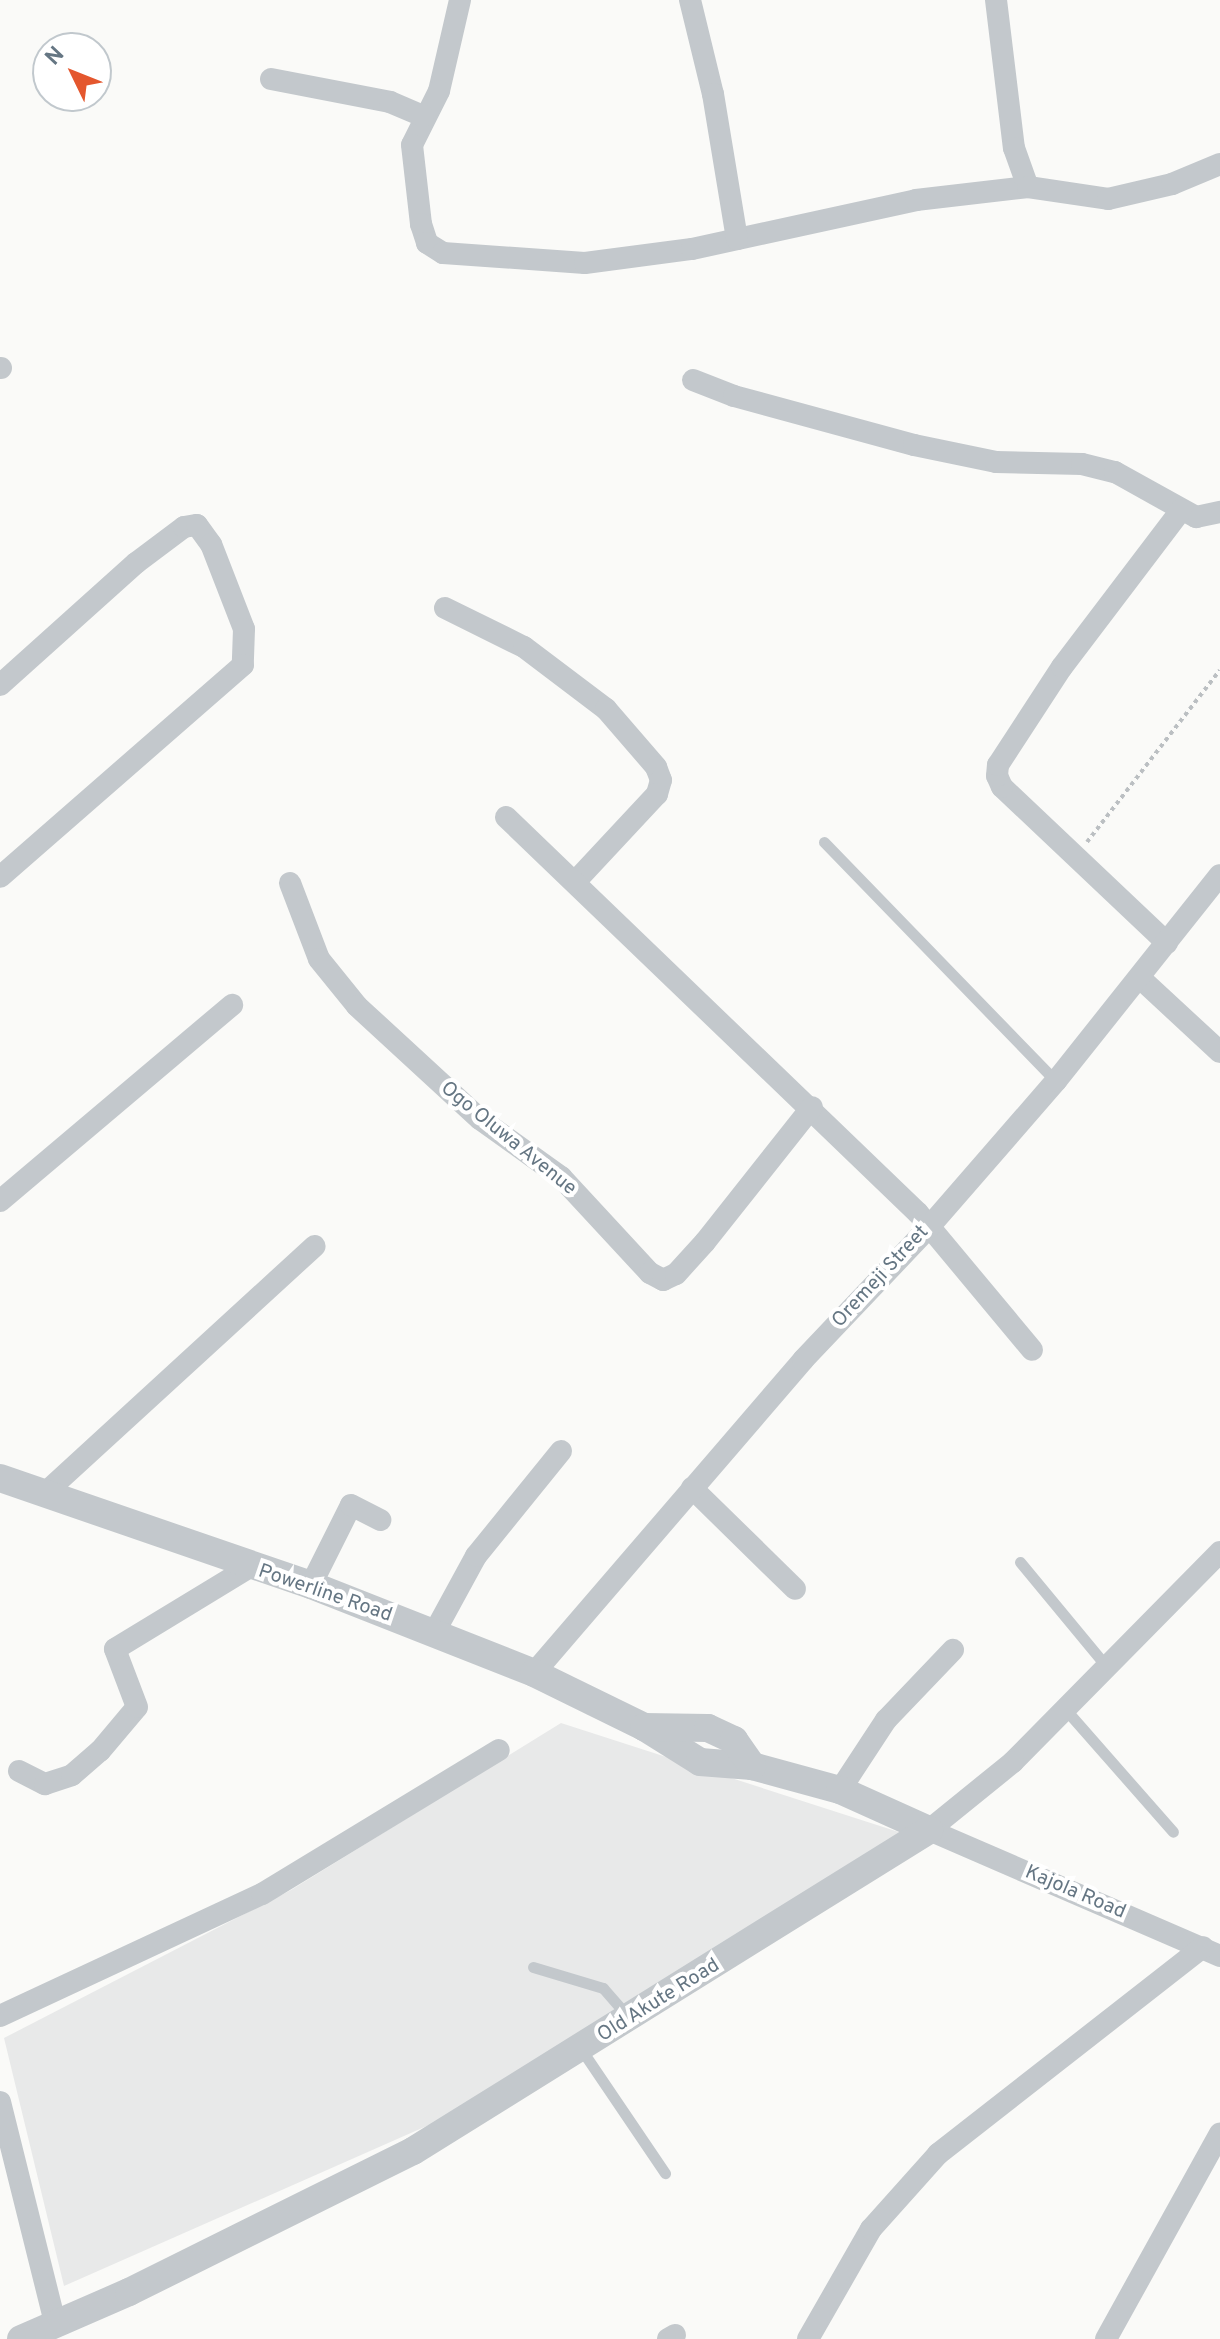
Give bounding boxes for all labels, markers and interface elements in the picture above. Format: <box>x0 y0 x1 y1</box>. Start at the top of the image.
north arrow <box>32 32 112 112</box>
text: N <box>40 42 71 72</box>
street label: Ogo Oluwa Avenue <box>435 1077 581 1201</box>
street label: Oremeji Street <box>828 1221 934 1333</box>
street label: Powerline Road <box>255 1560 395 1628</box>
street label: Kajola Road <box>1021 1861 1129 1925</box>
street label: Old Akute Road <box>593 1954 725 2048</box>

